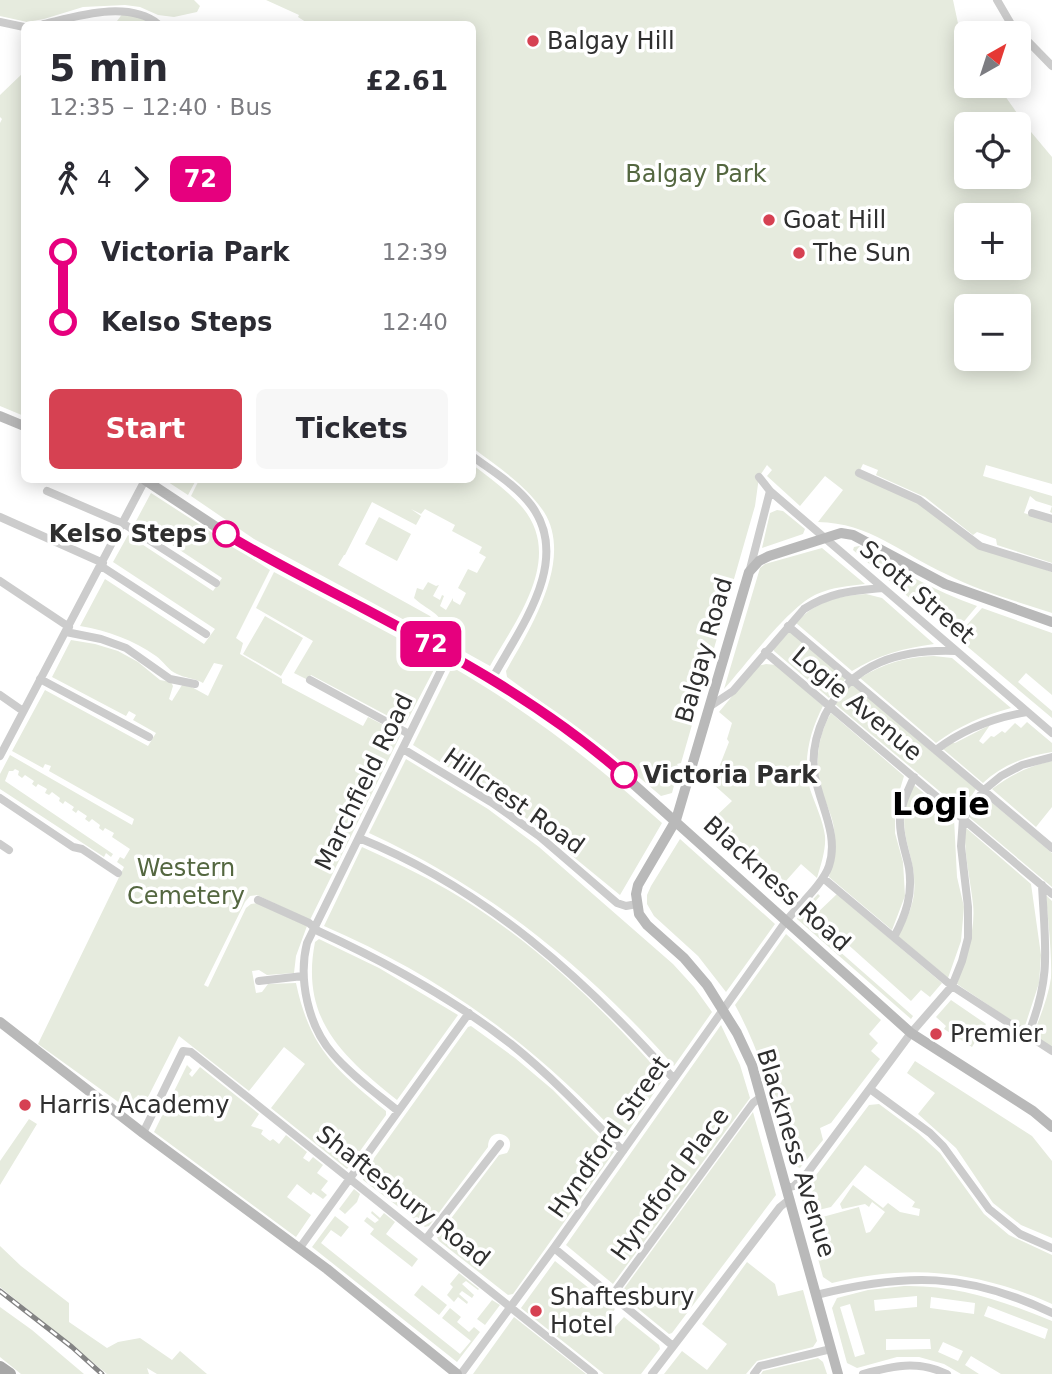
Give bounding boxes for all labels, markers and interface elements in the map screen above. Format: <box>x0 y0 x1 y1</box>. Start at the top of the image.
north arrow <box>954 21 1031 98</box>
map controls <box>954 21 1031 371</box>
place label: Balgay Hill <box>547 27 675 55</box>
marker: Balgay Hill <box>525 33 541 49</box>
text: 5 min <box>49 46 168 90</box>
text: £2.61 <box>366 66 448 96</box>
text: 12:35 – 12:40 · Bus <box>49 94 272 120</box>
button: locate <box>954 112 1031 189</box>
icon: walk <box>49 160 87 198</box>
icon: forward <box>122 160 160 198</box>
park label: Balgay Park <box>625 160 767 188</box>
text: 72 <box>184 165 217 193</box>
text: 4 <box>97 166 112 192</box>
button: + <box>954 203 1031 280</box>
place label: Goat Hill <box>783 206 886 234</box>
marker: Goat Hill <box>761 212 777 228</box>
text: Victoria Park <box>101 237 290 267</box>
text: 12:39 <box>382 239 448 265</box>
place label: The Sun <box>812 239 911 267</box>
marker: The Sun <box>791 245 807 261</box>
button: − <box>954 294 1031 371</box>
text: Kelso Steps <box>101 307 273 337</box>
text: 12:40 <box>382 309 448 335</box>
button: Start <box>49 389 242 469</box>
button: Tickets <box>256 389 448 469</box>
place label: Kelso Steps <box>49 520 207 548</box>
marker: Kelso Steps <box>213 521 239 547</box>
street label: Scott Street <box>854 535 980 649</box>
street label: Balgay Road <box>670 574 738 726</box>
line badge: 72 <box>400 621 462 667</box>
text: 72 <box>414 630 448 658</box>
street label: Logie Avenue <box>786 641 928 767</box>
street label: Marchfield Road <box>309 689 419 875</box>
street label: Hillcrest Road <box>438 742 590 860</box>
place label: Victoria Park <box>643 761 818 789</box>
marker: Victoria Park <box>611 762 637 788</box>
district label: Logie <box>892 785 990 823</box>
street label: Blackness Road <box>698 811 856 957</box>
park label: Western Cemetery <box>127 854 245 910</box>
place label: Premier <box>950 1020 1043 1048</box>
marker: Premier <box>928 1026 944 1042</box>
street label: Blackness Avenue <box>751 1045 841 1261</box>
street label: Hyndford Street <box>543 1051 675 1223</box>
place label: Harris Academy <box>39 1091 229 1119</box>
marker: Harris Academy <box>17 1097 33 1113</box>
street label: Hyndford Place <box>605 1102 735 1266</box>
street label: Shaftesbury Road <box>311 1120 495 1272</box>
place label: Shaftesbury Hotel <box>550 1283 694 1339</box>
marker: Shaftesbury Hotel <box>528 1303 544 1319</box>

